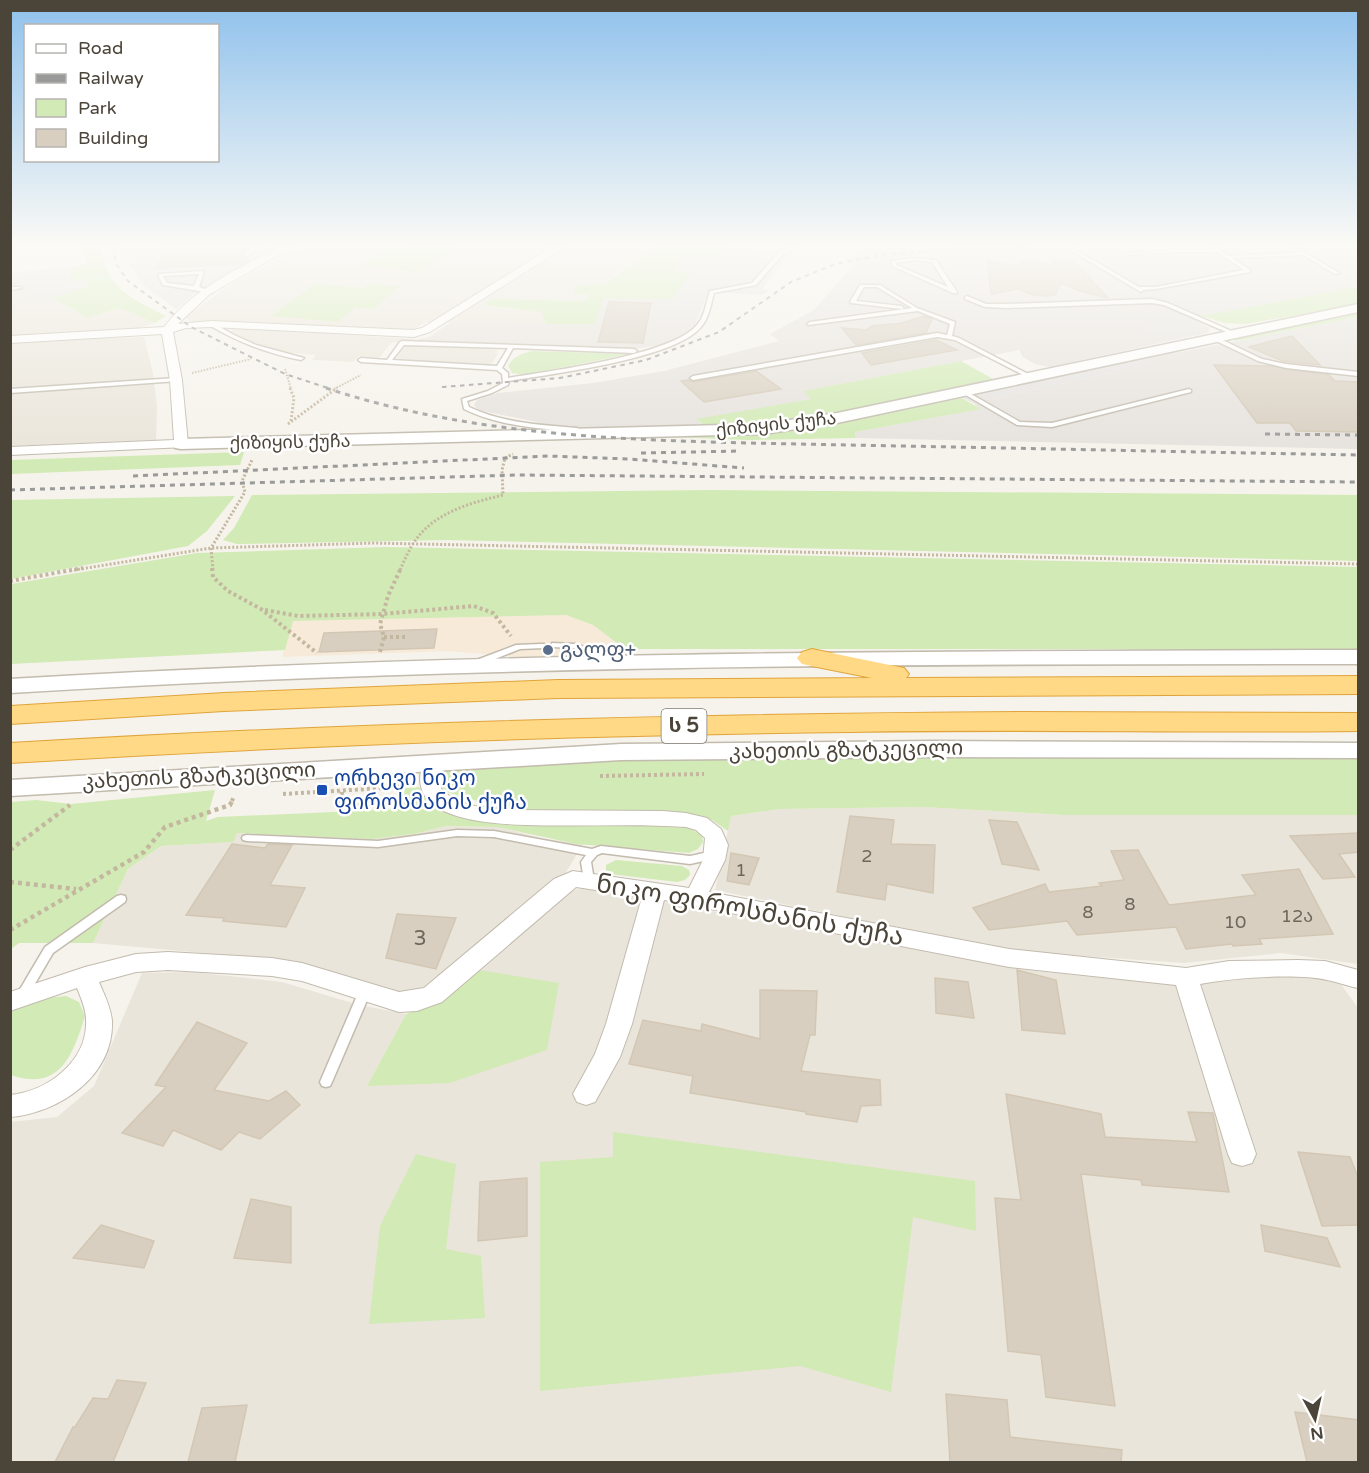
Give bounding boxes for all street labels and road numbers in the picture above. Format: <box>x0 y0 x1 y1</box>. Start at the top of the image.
street label: ქიზიყის ქუჩა <box>715 407 837 441</box>
street label: ქიზიყის ქუჩა <box>229 430 351 454</box>
road number: ს 5 <box>662 709 706 743</box>
street label: კახეთის გზატკეცილი <box>729 735 963 765</box>
street label: კახეთის გზატკეცილი <box>81 757 317 795</box>
street label: ნიკო ფიროსმანის ქუჩა <box>594 868 906 952</box>

